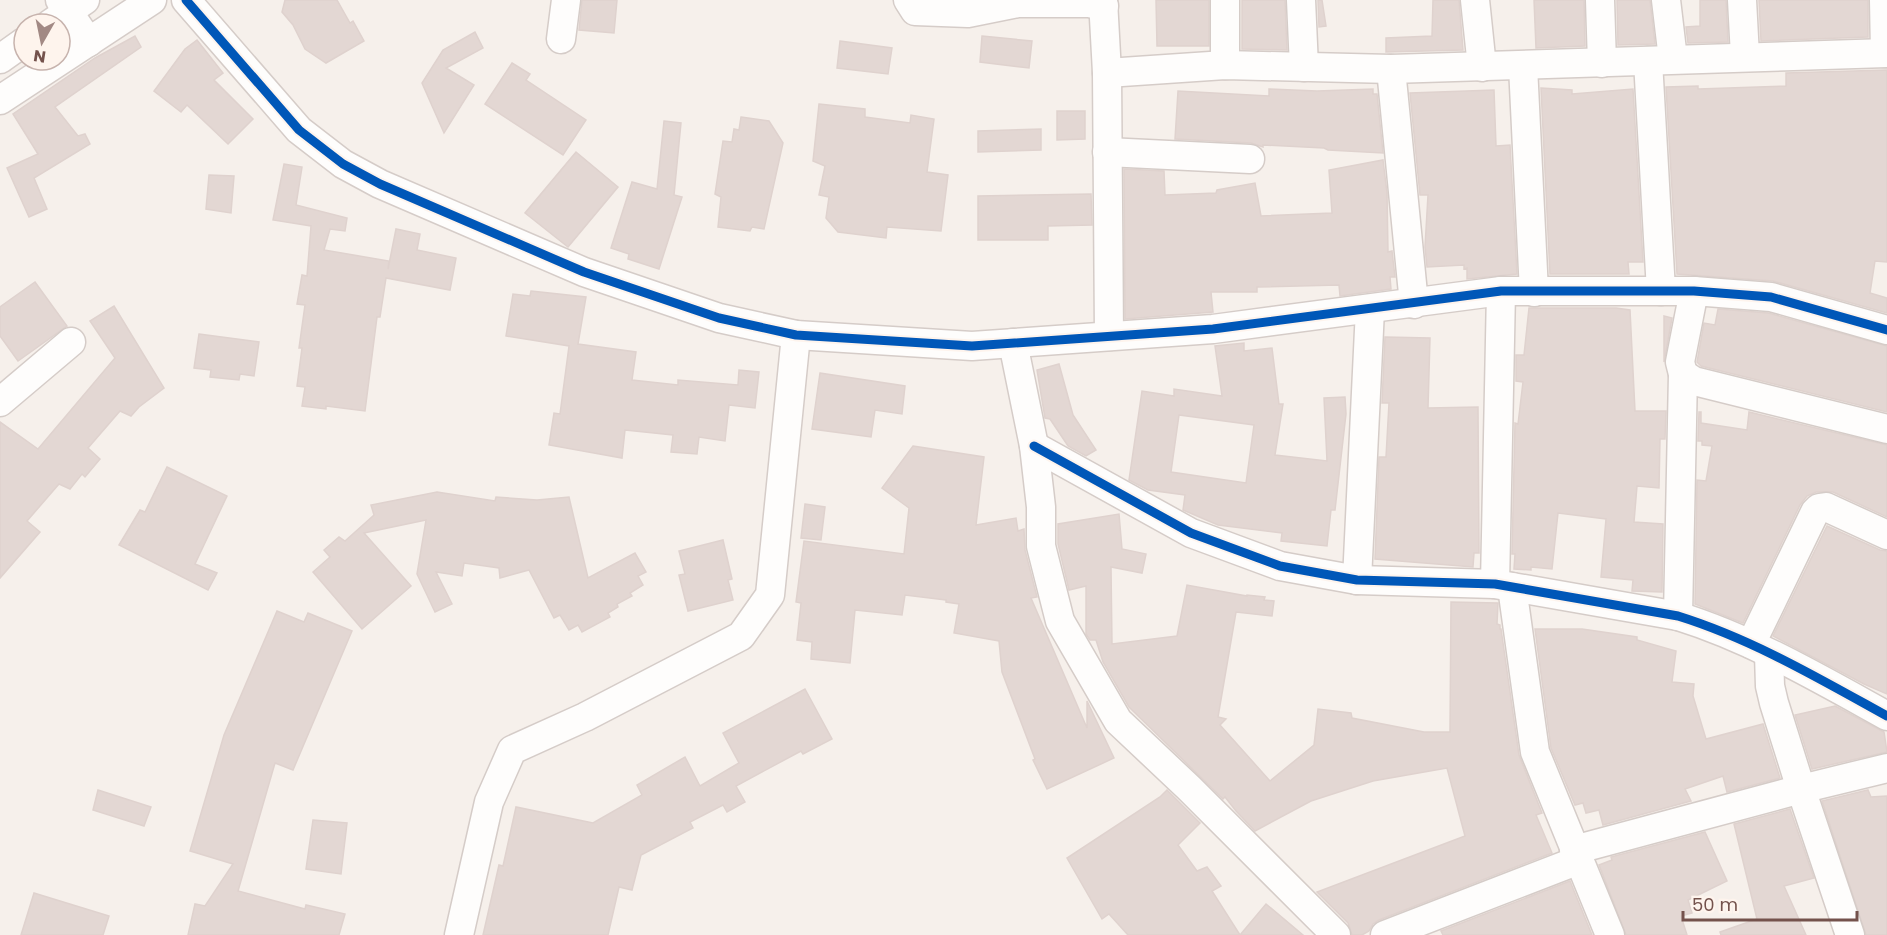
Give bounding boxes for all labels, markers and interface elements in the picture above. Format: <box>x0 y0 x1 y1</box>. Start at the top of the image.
north arrow <box>12 12 72 72</box>
text: N <box>32 44 47 69</box>
scale bar <box>1683 884 1857 922</box>
text: 50 m <box>1692 892 1738 917</box>

